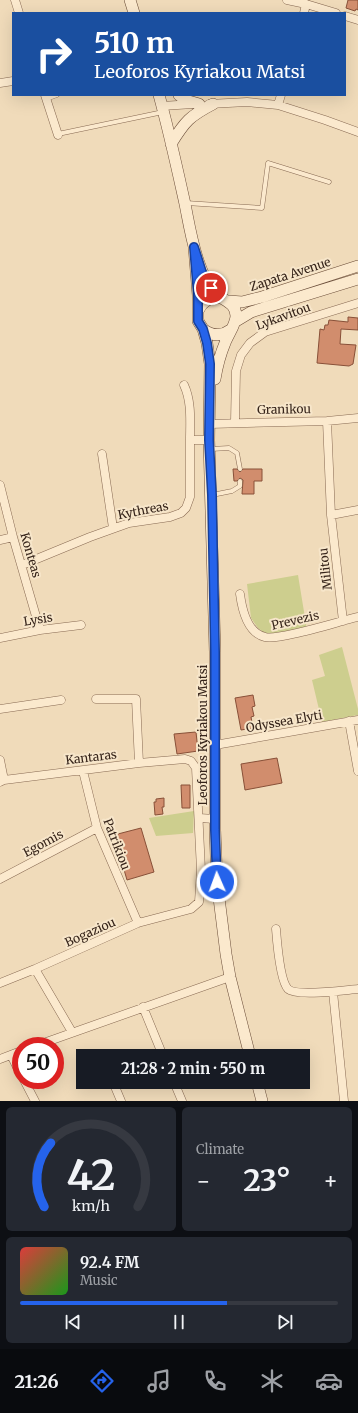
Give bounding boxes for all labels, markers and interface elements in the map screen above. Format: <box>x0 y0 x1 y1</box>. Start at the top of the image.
text: 510 m <box>94 25 174 61</box>
icon: right <box>28 28 80 80</box>
text: Leoforos Kyriakou Matsi <box>94 60 305 83</box>
street label: Zapata Avenue <box>248 254 332 294</box>
pin <box>194 271 228 305</box>
icon: arrive <box>200 277 222 299</box>
street label: Lykavitou <box>254 299 313 333</box>
street label: Granikou <box>257 401 312 417</box>
street label: Kythreas <box>117 498 170 522</box>
street label: Konteas <box>17 531 45 579</box>
street label: Militou <box>315 547 335 591</box>
street label: Prevezis <box>270 607 320 633</box>
street label: Lysis <box>22 609 54 629</box>
street label: Leoforos Kyriakou Matsi <box>195 664 210 805</box>
street label: Odyssea Elyti <box>245 707 323 735</box>
street label: Kantaras <box>64 746 118 768</box>
street label: Patrikiou <box>100 816 134 872</box>
street label: Egomis <box>20 826 66 860</box>
position arrow <box>196 861 238 903</box>
street label: Bogaziou <box>62 914 118 950</box>
speed limit sign: 50 <box>12 1037 64 1089</box>
text: 21:28 · 2 min · 550 m <box>121 1059 265 1078</box>
text: Climate <box>196 1141 244 1158</box>
text: 42 <box>66 1149 116 1201</box>
text: 23° <box>243 1161 291 1199</box>
text: − <box>196 1167 211 1195</box>
text: + <box>323 1167 338 1195</box>
text: km/h <box>72 1197 110 1215</box>
text: 92.4 FM <box>80 1253 139 1272</box>
text: Music <box>80 1272 118 1289</box>
icon: previous <box>62 1311 84 1333</box>
icon: pause <box>168 1311 190 1333</box>
icon: next <box>274 1311 296 1333</box>
icon: directions <box>88 1367 116 1395</box>
icon: music <box>145 1367 173 1395</box>
icon: phone <box>201 1367 229 1395</box>
icon: climate <box>258 1367 286 1395</box>
icon: car <box>315 1367 343 1395</box>
text: 21:26 <box>14 1370 59 1393</box>

